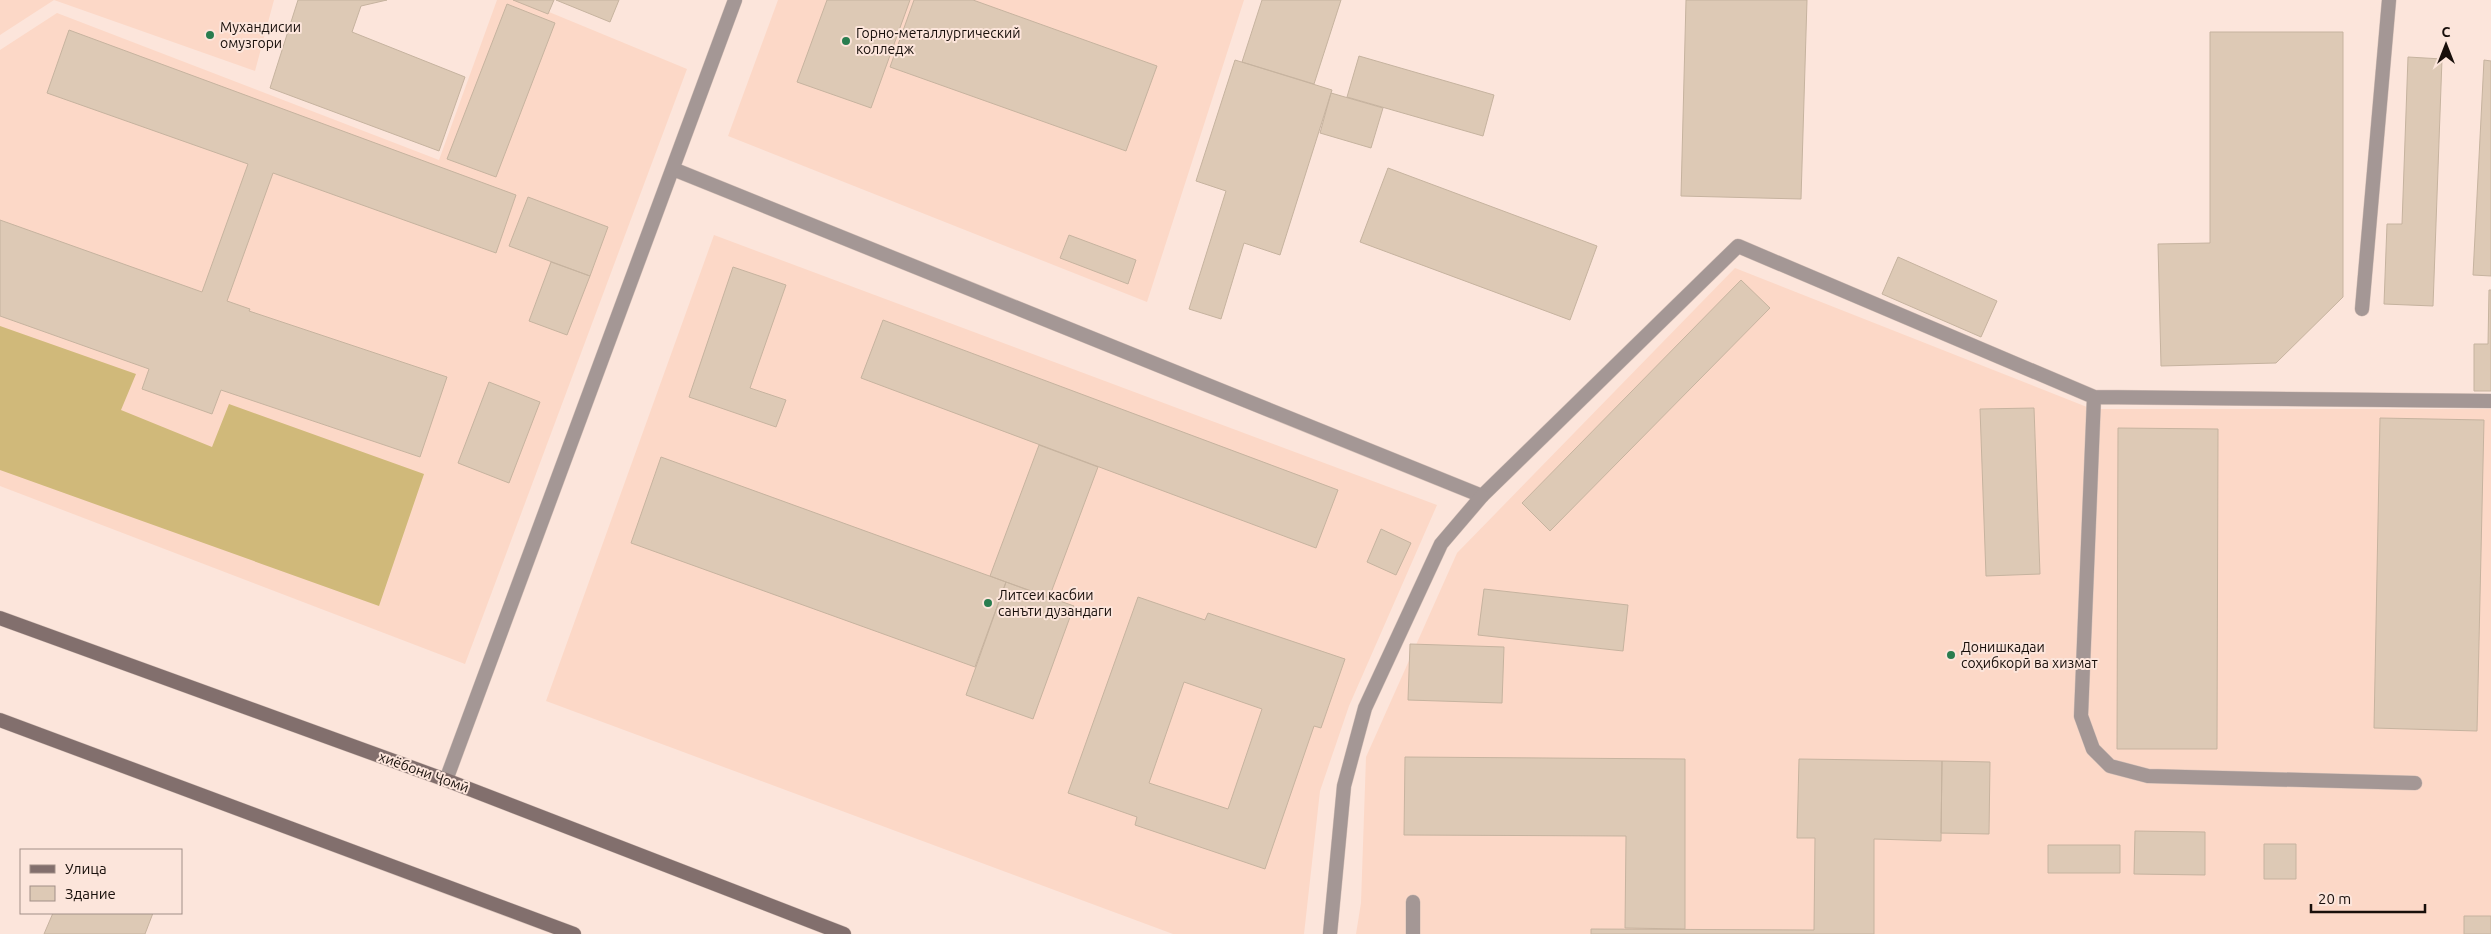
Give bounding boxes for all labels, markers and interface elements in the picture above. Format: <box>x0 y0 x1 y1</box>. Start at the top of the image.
place label: Мухандисии омузгори <box>220 19 301 51</box>
north arrow <box>2421 20 2471 70</box>
text: С <box>2442 24 2451 40</box>
place label: Горно-металлургический колледж <box>856 25 1021 57</box>
marker: Мухандисии омузгори <box>204 29 216 41</box>
marker: Горно-металлургический колледж <box>840 35 852 47</box>
place label: Литсеи касбии санъти дузандаги <box>998 587 1112 619</box>
marker: Литсеи касбии санъти дузандаги <box>982 597 994 609</box>
place label: Донишкадаи соҳибкорӣ ва хизмат <box>1961 639 2098 671</box>
marker: Донишкадаи соҳибкорӣ ва хизмат <box>1945 649 1957 661</box>
street label: хиёбони Ҷомӣ <box>377 748 471 796</box>
legend <box>20 849 182 914</box>
text: Улица <box>65 860 107 877</box>
scale bar <box>2311 882 2425 914</box>
text: Здание <box>65 885 116 902</box>
text: 20 m <box>2318 890 2351 907</box>

